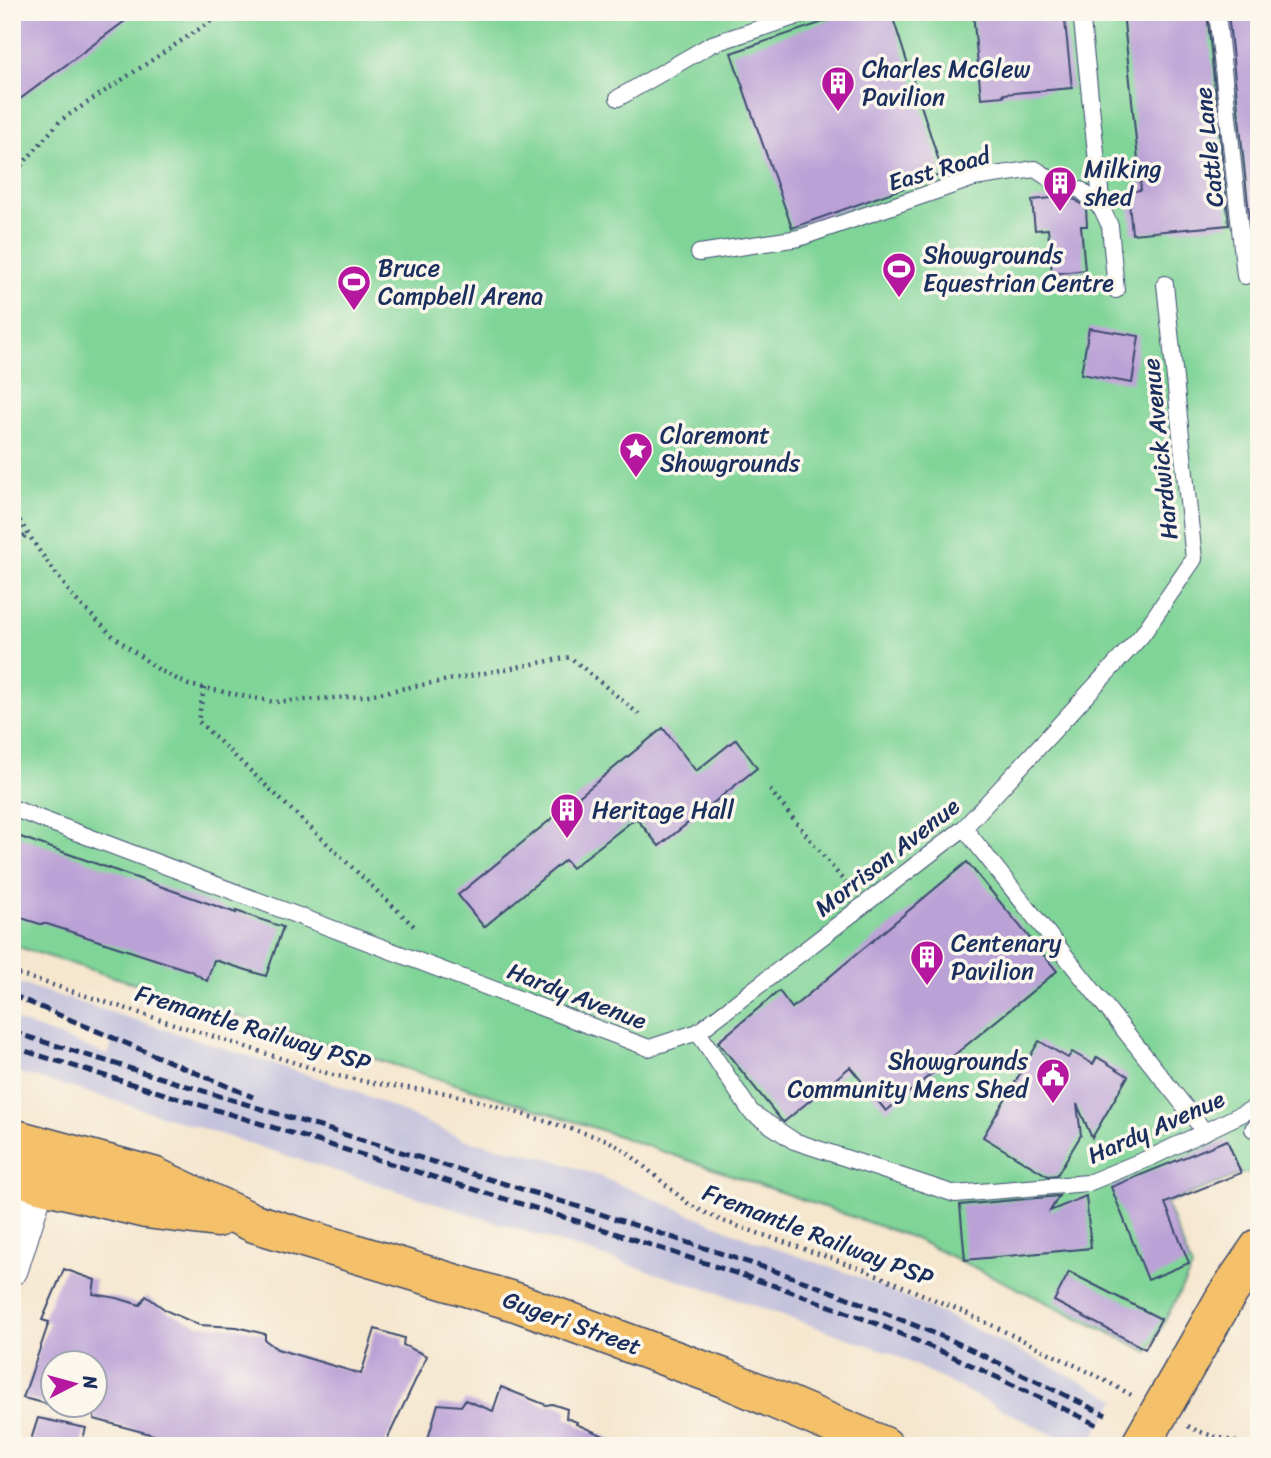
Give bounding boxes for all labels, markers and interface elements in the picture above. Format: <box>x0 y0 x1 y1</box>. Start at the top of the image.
place label: Charles McGlew Pavilion <box>862 48 1031 118</box>
building icon: Charles McGlew Pavilion <box>819 64 857 113</box>
street label: Cattle Lane <box>1182 85 1236 209</box>
street label: East Road <box>883 134 996 204</box>
place label: Milking shed <box>1083 148 1162 218</box>
building icon: Milking shed <box>1041 164 1079 213</box>
place label: Showgrounds Equestrian Centre <box>923 234 1114 304</box>
place label: Bruce Campbell Arena <box>378 247 543 317</box>
sports icon: Showgrounds Equestrian Centre <box>880 250 918 299</box>
sports icon: Bruce Campbell Arena <box>335 263 373 312</box>
street label: Hardwick Avenue <box>1130 356 1190 542</box>
place label: Claremont Showgrounds <box>660 414 801 484</box>
place icon: Claremont Showgrounds <box>617 430 655 479</box>
street label: Morrison Avenue <box>805 786 969 928</box>
place label: Heritage Hall <box>592 789 735 831</box>
building icon: Heritage Hall <box>548 791 586 840</box>
place label: Centenary Pavilion <box>951 922 1062 992</box>
building icon: Centenary Pavilion <box>908 938 946 987</box>
street label: Hardy Avenue <box>501 950 653 1042</box>
street label: Fremantle Railway PSP <box>130 972 376 1084</box>
place label: Showgrounds Community Mens Shed <box>787 1040 1029 1110</box>
public building icon: Showgrounds Community Mens Shed <box>1034 1056 1072 1105</box>
street label: Hardy Avenue <box>1080 1078 1232 1176</box>
street label: Fremantle Railway PSP <box>696 1172 940 1299</box>
street label: Gugeri Street <box>497 1279 647 1367</box>
north arrow <box>38 1350 108 1420</box>
text: N <box>73 1373 108 1391</box>

